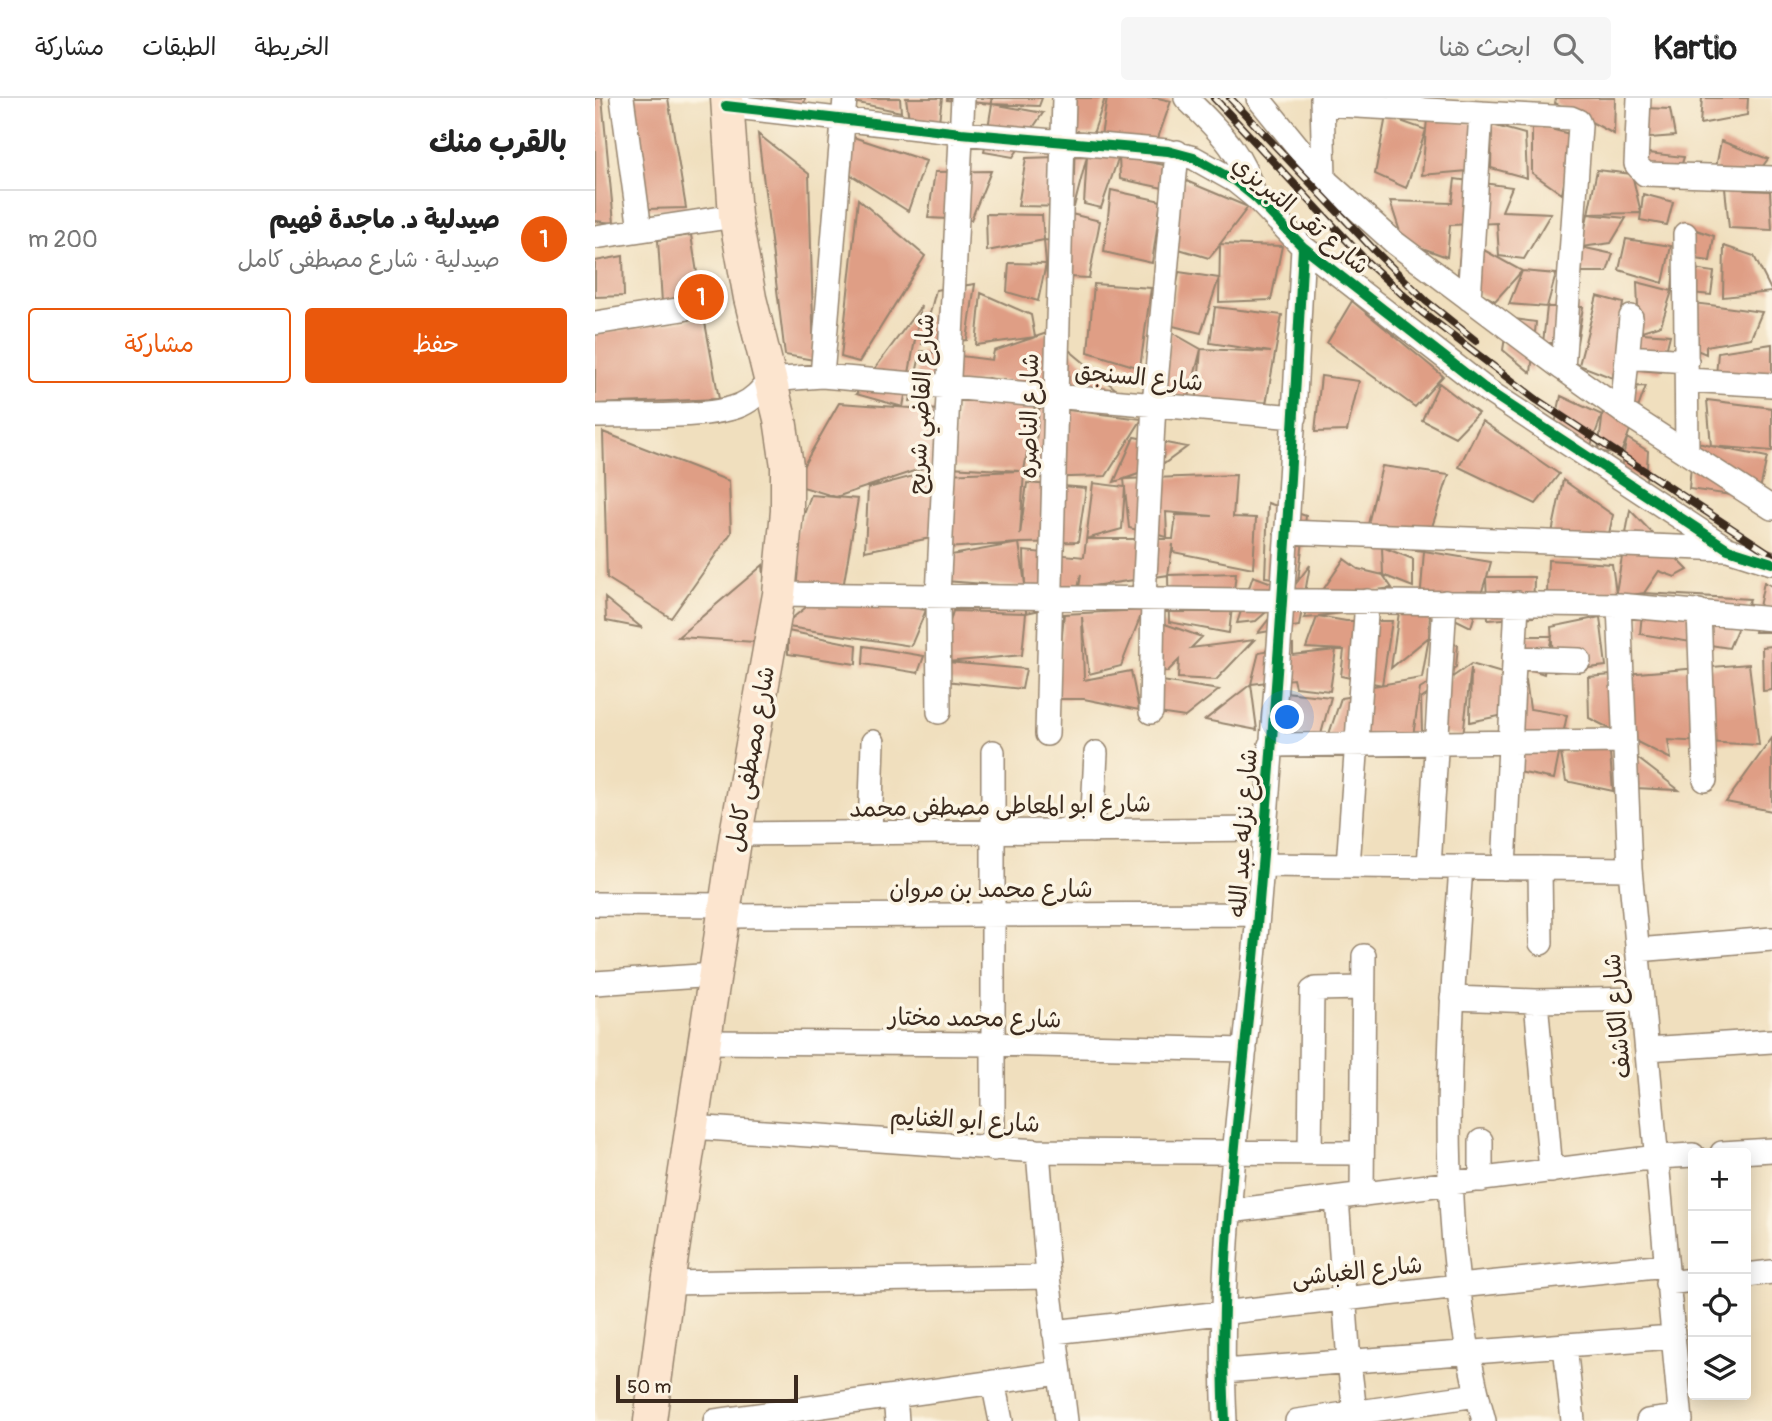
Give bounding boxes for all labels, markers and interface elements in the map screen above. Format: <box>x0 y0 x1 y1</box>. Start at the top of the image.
search box <box>1121 17 1611 80</box>
text: Kartio <box>1653 28 1737 69</box>
icon: search <box>1549 29 1587 67</box>
text: ابحث هنا <box>1439 32 1531 64</box>
text: مشاركة <box>35 33 104 62</box>
text: الطبقات <box>142 33 217 62</box>
text: الخريطة <box>255 33 329 62</box>
text: بالقرب منك <box>429 124 567 161</box>
street label: شارع تقى التبريزي <box>1225 150 1375 283</box>
text: صيدلية د. ماجدة فهيم <box>269 204 500 236</box>
text: 200 m <box>28 225 98 254</box>
text: 1 <box>540 225 549 254</box>
text: صيدلية · شارع مصطفى كامل <box>238 245 500 274</box>
pin: 1 <box>678 271 724 323</box>
button: مشاركة <box>28 308 291 383</box>
button: حفظ <box>305 308 567 383</box>
street label: شارع القاضي شريح <box>902 313 947 495</box>
street label: شارع الناصره <box>1014 353 1047 479</box>
street label: شارع السنجق <box>1073 357 1205 400</box>
street label: شارع مصطفى كامل <box>720 664 783 855</box>
your location <box>1270 700 1304 734</box>
street label: شارع نزله عبد الله <box>1223 748 1266 918</box>
street label: شارع ابو المعاطى مصطفى محمد <box>849 789 1151 826</box>
street label: شارع محمد بن مروان <box>889 875 1093 906</box>
street label: شارع الكاشف <box>1598 952 1639 1080</box>
street label: شارع محمد مختار <box>886 1002 1062 1037</box>
street label: شارع ابو الغنايم <box>889 1102 1041 1142</box>
map controls <box>1688 1148 1751 1400</box>
button: + <box>1688 1148 1751 1211</box>
button: − <box>1688 1211 1751 1274</box>
street label: شارع الغباشى <box>1290 1250 1424 1295</box>
button: locate <box>1688 1274 1751 1337</box>
button: layers <box>1688 1337 1751 1400</box>
scale bar <box>616 1372 798 1404</box>
text: 50 m <box>627 1375 671 1399</box>

